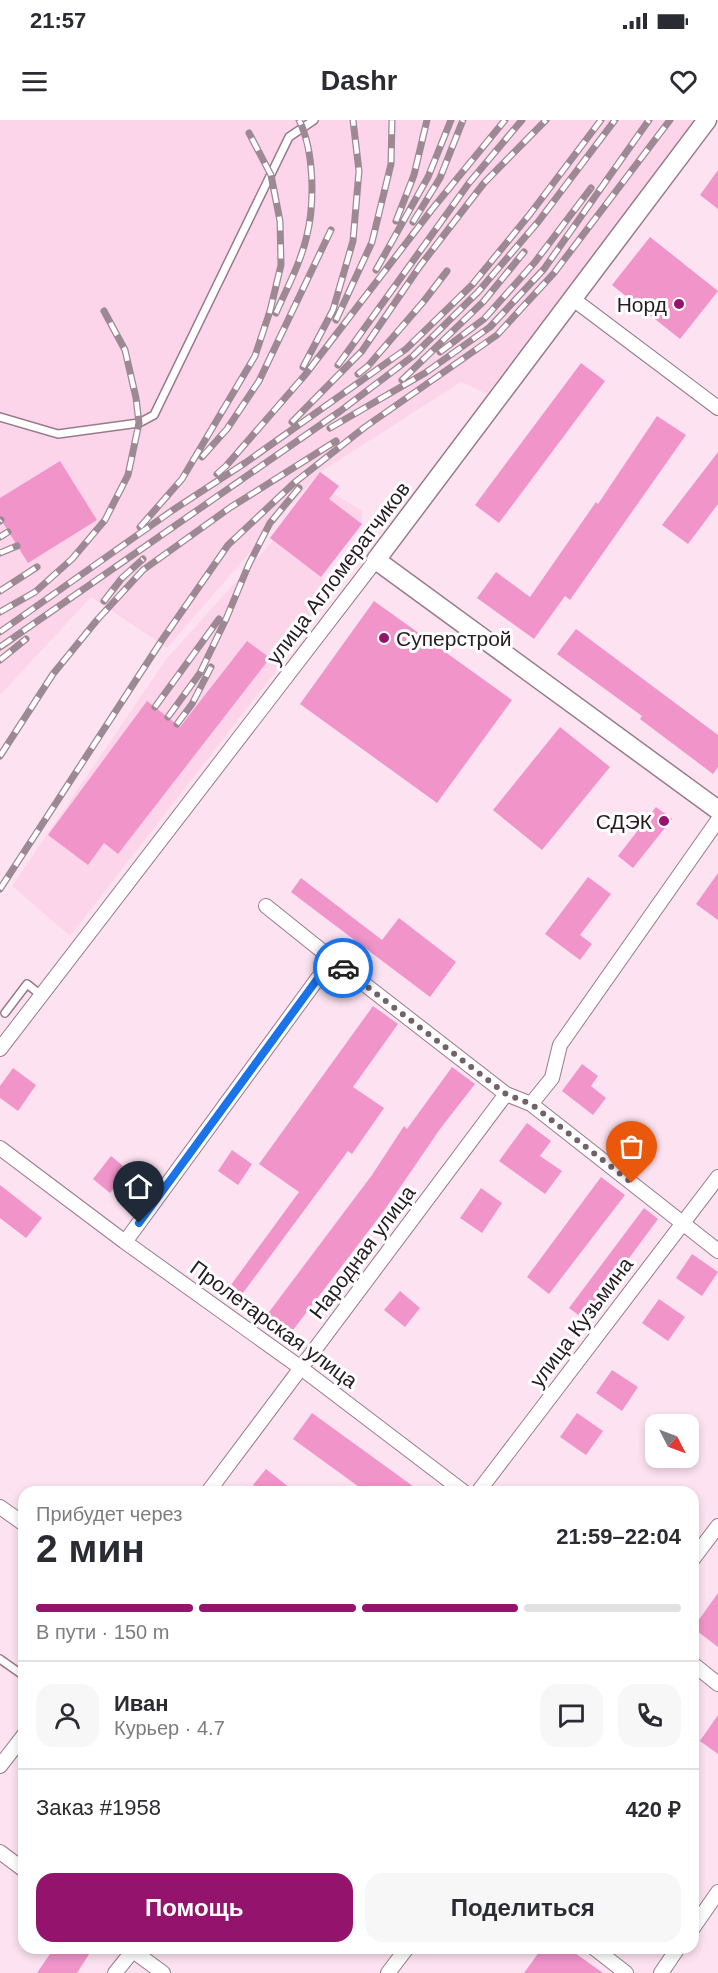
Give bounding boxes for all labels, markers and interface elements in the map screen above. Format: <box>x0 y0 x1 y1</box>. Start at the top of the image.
text: 21:57 <box>30 8 86 33</box>
icon: menu <box>18 65 51 98</box>
icon: heart <box>667 65 700 98</box>
text: Dashr <box>321 66 397 96</box>
place label: Норд <box>617 293 667 316</box>
marker: Норд <box>672 297 686 311</box>
street label: улица Агломератчиков <box>262 477 414 669</box>
place label: Суперстрой <box>396 627 512 650</box>
marker: Суперстрой <box>377 631 391 645</box>
place label: СДЭК <box>596 810 653 833</box>
marker: СДЭК <box>657 814 671 828</box>
courier <box>313 938 373 998</box>
icon: car <box>327 952 360 985</box>
pin <box>606 1121 657 1183</box>
icon: bag <box>615 1130 648 1163</box>
pin <box>113 1161 164 1223</box>
icon: home <box>122 1170 155 1203</box>
street label: Народная улица <box>305 1181 420 1323</box>
street label: улица Кузьмина <box>525 1252 637 1391</box>
street label: Пролетарская улица <box>186 1256 362 1392</box>
north arrow <box>645 1414 699 1468</box>
map controls <box>645 1414 699 1468</box>
text: Прибудет через <box>36 1503 182 1525</box>
text: 21:59–22:04 <box>556 1524 681 1549</box>
text: 2 мин <box>36 1527 145 1570</box>
text: В пути · 150 m <box>36 1621 169 1643</box>
button: person <box>36 1684 99 1747</box>
button: chat <box>540 1684 603 1747</box>
button: phone <box>618 1684 681 1747</box>
text: Иван <box>114 1691 169 1716</box>
text: Курьер · 4.7 <box>114 1717 225 1739</box>
text: Заказ #1958 <box>36 1795 161 1820</box>
text: 420 ₽ <box>625 1797 681 1822</box>
button: Помощь <box>36 1873 353 1942</box>
button: Поделиться <box>365 1873 681 1942</box>

